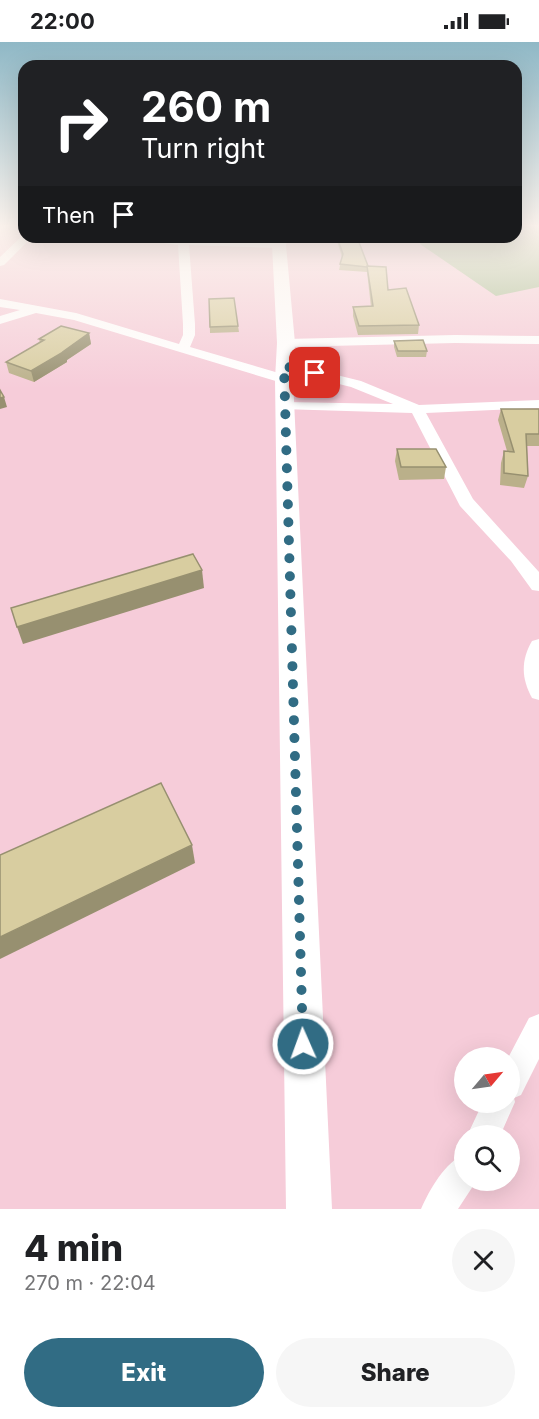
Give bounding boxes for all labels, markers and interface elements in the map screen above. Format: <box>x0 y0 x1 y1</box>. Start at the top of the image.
text: 22:00 <box>30 8 95 34</box>
text: 260 m <box>141 81 271 132</box>
icon: right <box>42 84 120 162</box>
text: Turn right <box>141 132 265 165</box>
icon: arrive <box>107 198 140 231</box>
text: Then <box>42 202 95 228</box>
pin <box>289 347 340 398</box>
icon: arrive <box>298 356 331 389</box>
position arrow <box>271 1012 335 1076</box>
north arrow <box>454 1047 520 1113</box>
map controls <box>454 1047 520 1191</box>
button: search <box>454 1125 520 1191</box>
text: 4 min <box>24 1226 123 1270</box>
button: close <box>452 1229 515 1292</box>
text: 270 m · 22:04 <box>24 1271 156 1295</box>
button: Exit <box>24 1338 264 1407</box>
button: Share <box>276 1338 515 1407</box>

